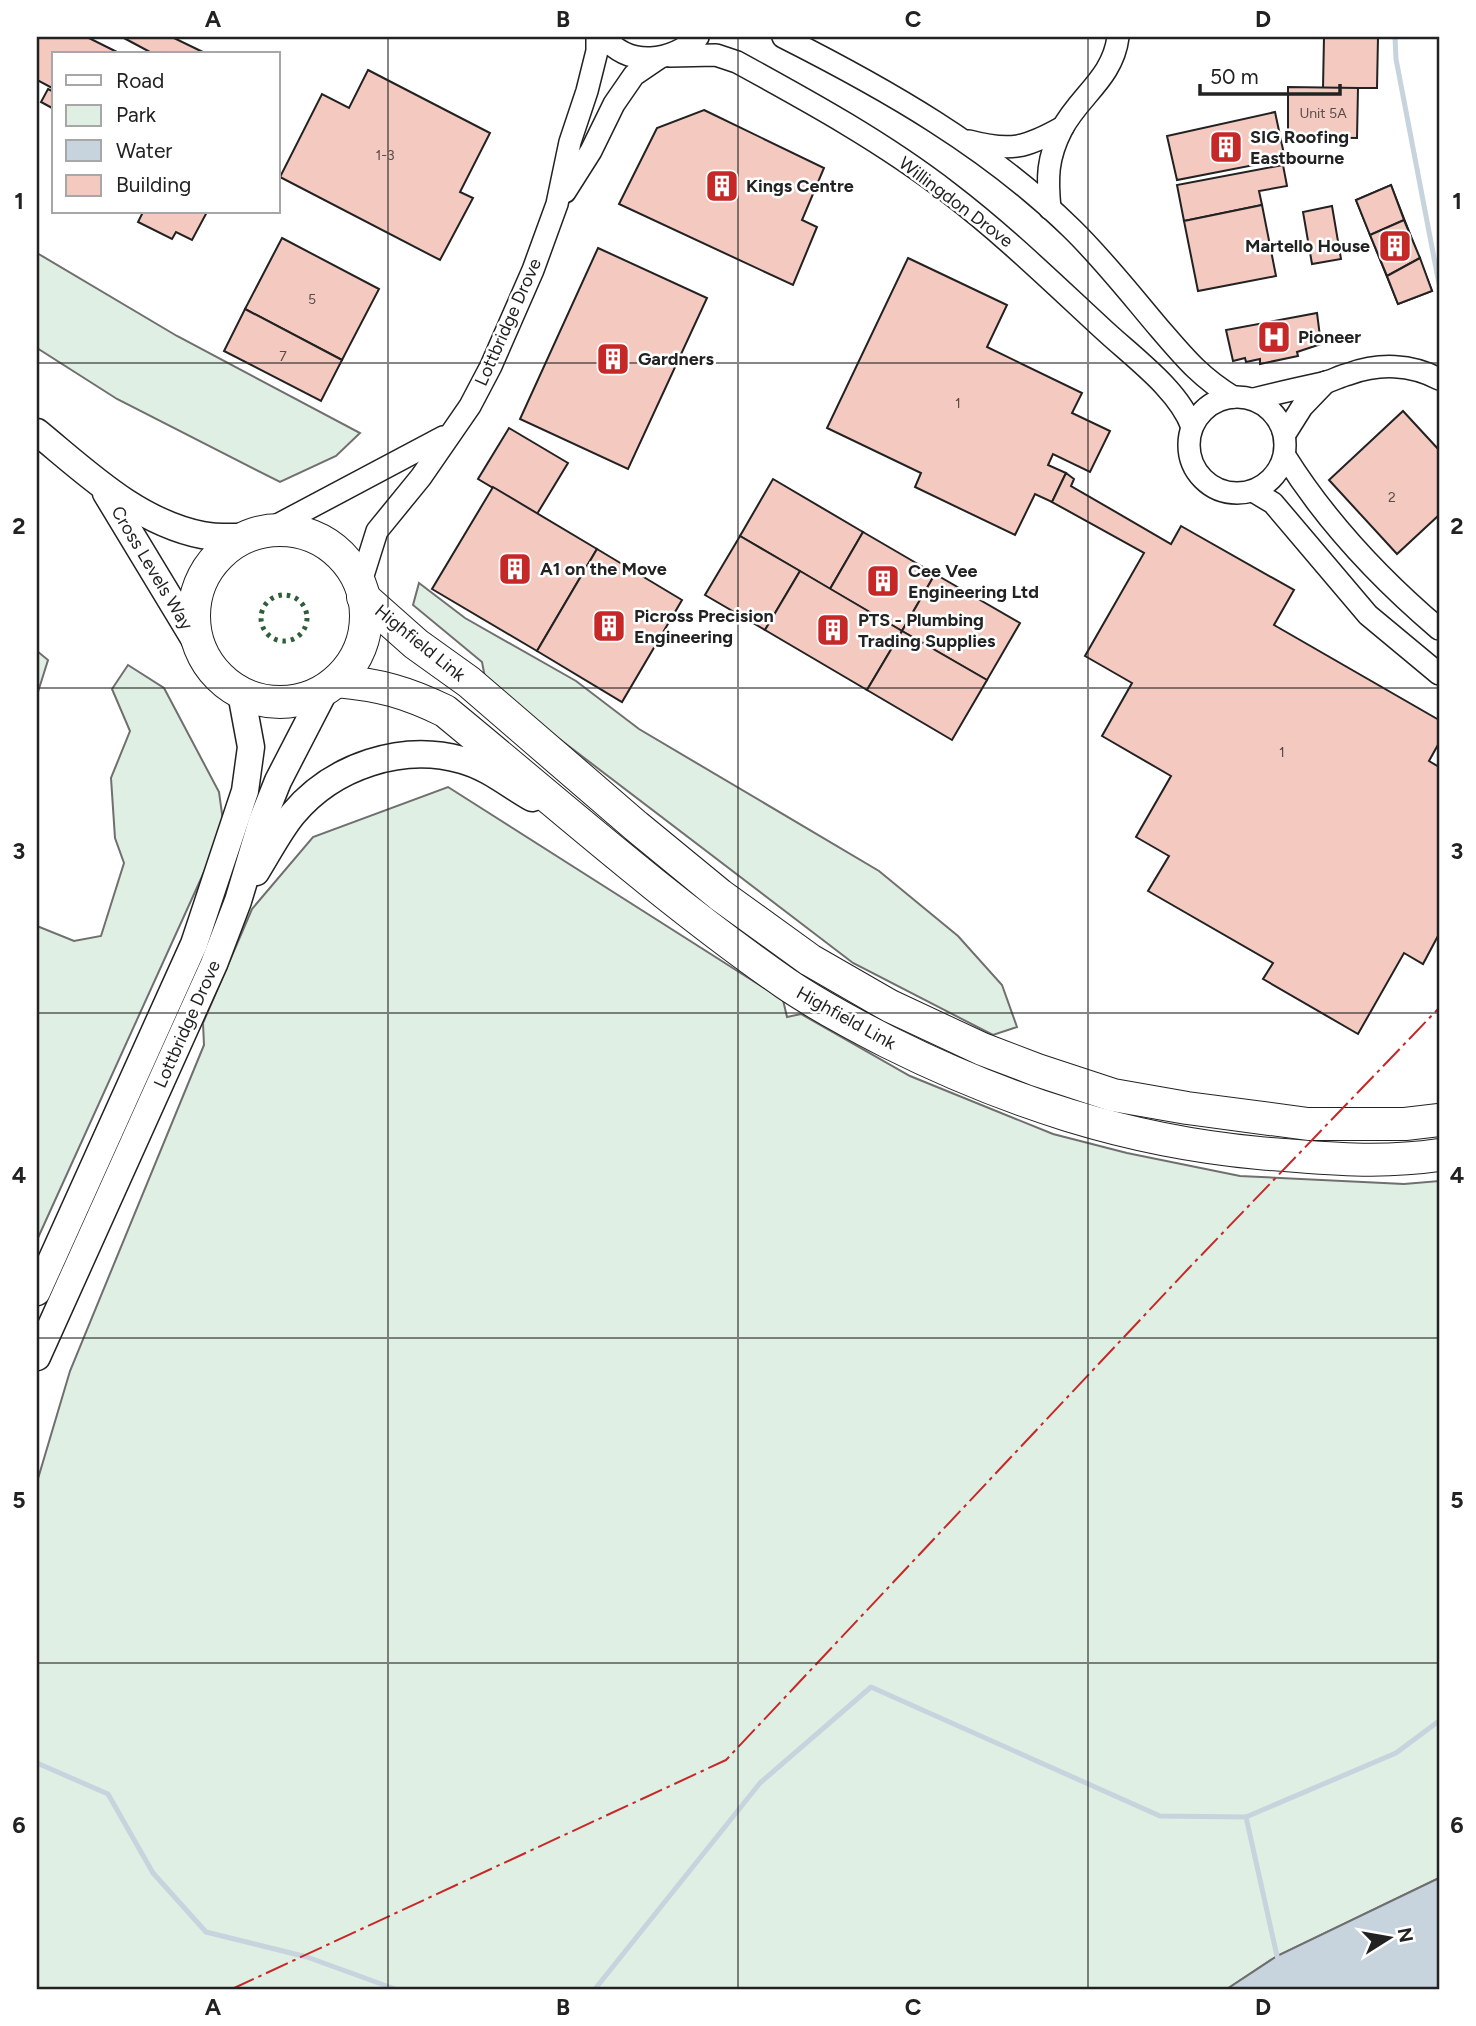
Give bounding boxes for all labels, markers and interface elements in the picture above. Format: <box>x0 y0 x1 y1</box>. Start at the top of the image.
text: A <box>205 5 222 33</box>
text: B <box>556 5 570 33</box>
text: C <box>905 5 922 33</box>
text: D <box>1255 5 1271 33</box>
legend <box>52 52 280 214</box>
scale bar <box>1200 52 1340 96</box>
text: 50 m <box>1210 64 1259 89</box>
text: Road <box>116 68 164 93</box>
text: Park <box>116 102 157 127</box>
house number: Unit 5A <box>1299 105 1347 122</box>
place label: SIG Roofing Eastbourne <box>1250 126 1349 169</box>
building icon: SIG Roofing Eastbourne <box>1207 128 1245 166</box>
text: Water <box>116 138 172 163</box>
house number: 1-3 <box>375 147 395 164</box>
street label: Willingdon Drove <box>895 152 1018 252</box>
building icon: Kings Centre <box>703 167 741 205</box>
text: Building <box>116 172 191 197</box>
place label: Kings Centre <box>746 175 854 197</box>
text: 1 <box>14 187 24 215</box>
text: 1 <box>1452 187 1462 215</box>
building icon: Martello House <box>1376 227 1414 265</box>
place label: Martello House <box>1245 235 1370 257</box>
street label: Lottbridge Drove <box>470 255 546 389</box>
house number: 5 <box>308 291 316 308</box>
hospital icon: Pioneer <box>1255 318 1293 356</box>
place label: Pioneer <box>1298 326 1361 348</box>
building icon: Gardners <box>594 340 632 378</box>
house number: 7 <box>279 348 287 365</box>
place label: Gardners <box>638 348 715 370</box>
house number: 1 <box>955 395 961 412</box>
house number: 2 <box>1388 489 1396 506</box>
street label: Cross Levels Way <box>106 502 198 634</box>
text: 2 <box>12 512 26 540</box>
text: 2 <box>1450 512 1464 540</box>
building icon: A1 on the Move <box>496 550 534 588</box>
place label: A1 on the Move <box>540 558 667 580</box>
place label: Cee Vee Engineering Ltd <box>908 560 1039 603</box>
building icon: Cee Vee Engineering Ltd <box>864 562 902 600</box>
street label: Highfield Link <box>370 600 470 686</box>
place label: Picross Precision Engineering <box>634 605 774 648</box>
building icon: Picross Precision Engineering <box>590 607 628 645</box>
place label: PTS - Plumbing Trading Supplies <box>858 609 996 652</box>
building icon: PTS - Plumbing Trading Supplies <box>814 611 852 649</box>
house number: 1 <box>1279 744 1285 761</box>
text: 3 <box>13 837 25 865</box>
text: 3 <box>1451 837 1463 865</box>
street label: Lottbridge Drove <box>149 957 225 1091</box>
street label: Highfield Link <box>792 982 900 1054</box>
text: 4 <box>12 1161 26 1189</box>
text: 4 <box>1450 1161 1464 1189</box>
text: 5 <box>12 1486 26 1514</box>
text: 5 <box>1450 1486 1464 1514</box>
text: 6 <box>12 1811 26 1839</box>
text: 6 <box>1450 1811 1464 1839</box>
north arrow <box>1354 1904 1424 1974</box>
text: N <box>1393 1925 1418 1944</box>
text: A <box>205 1993 222 2021</box>
text: B <box>556 1993 570 2021</box>
text: C <box>905 1993 922 2021</box>
text: D <box>1255 1993 1271 2021</box>

